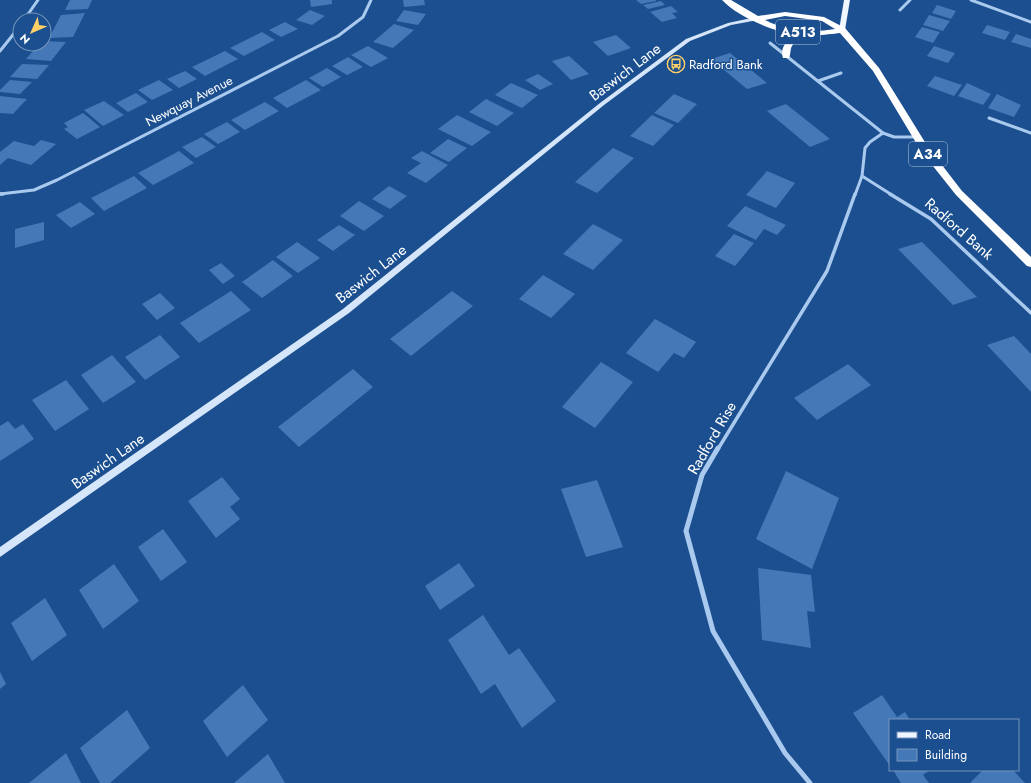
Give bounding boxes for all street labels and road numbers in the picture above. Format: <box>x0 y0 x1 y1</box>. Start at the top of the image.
road number: A513 <box>776 20 820 44</box>
street label: Baswich Lane <box>585 38 666 106</box>
street label: Newquay Avenue <box>142 71 236 131</box>
road number: A34 <box>909 142 947 166</box>
street label: Radford Bank <box>920 193 999 265</box>
street label: Baswich Lane <box>331 239 411 309</box>
street label: Radford Rise <box>682 397 742 479</box>
street label: Baswich Lane <box>67 428 149 494</box>

